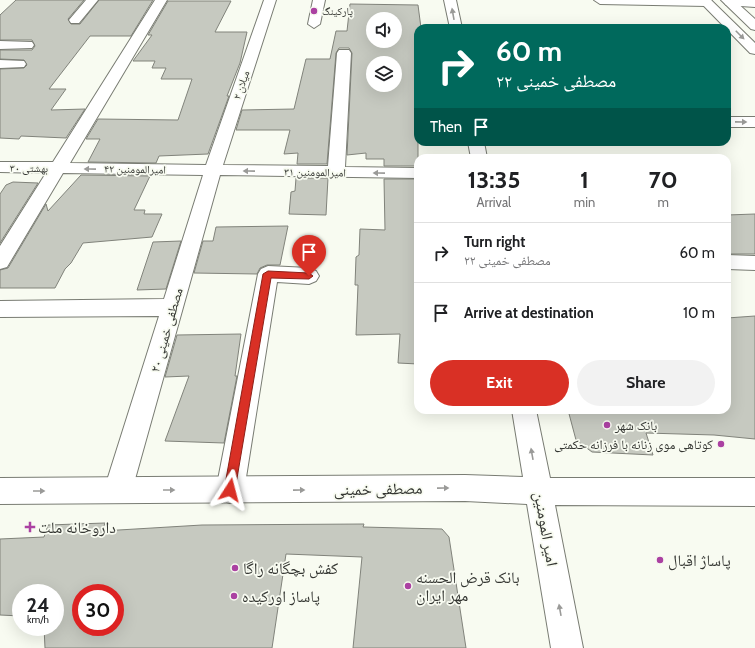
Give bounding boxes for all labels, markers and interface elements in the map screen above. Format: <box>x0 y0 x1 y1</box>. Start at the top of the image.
place label: پارکینگ <box>322 4 353 18</box>
marker: پارکینگ <box>309 6 319 16</box>
one-way arrow <box>450 8 456 20</box>
map controls <box>366 12 402 92</box>
button: sound <box>366 12 402 48</box>
one-way arrow <box>735 30 745 40</box>
text: 60 m <box>496 34 562 68</box>
icon: right <box>430 40 482 92</box>
button: layers <box>366 56 402 92</box>
street label: میلان ۲ <box>230 69 252 101</box>
text: مصطفی خمینی ۲۲ <box>496 70 616 92</box>
icon: arrive <box>470 116 492 138</box>
text: Then <box>430 118 462 136</box>
one-way arrow <box>735 119 748 125</box>
street label: بهشتی ۳۰ <box>10 161 48 175</box>
street label: امیرالمومنین ۴۲ <box>104 161 166 177</box>
street label: امیرالمومنین ۳۱ <box>284 164 346 180</box>
text: 13:35 <box>467 165 520 194</box>
text: 1 <box>580 165 589 194</box>
text: 70 <box>649 165 678 194</box>
one-way arrow <box>83 166 96 172</box>
one-way arrow <box>242 168 255 174</box>
one-way arrow <box>372 170 385 176</box>
text: Arrival <box>477 194 511 210</box>
text: min <box>574 194 595 210</box>
text: m <box>657 194 669 210</box>
text: Turn right <box>464 233 525 251</box>
pin <box>292 235 326 276</box>
icon: arrive <box>298 241 320 263</box>
icon: right <box>430 242 452 264</box>
text: 60 m <box>679 244 715 262</box>
text: مصطفی خمینی ۲۲ <box>464 252 551 268</box>
street label: مصطفی خمینی ۲۰ <box>146 286 187 374</box>
icon: arrive <box>430 302 452 324</box>
text: Arrive at destination <box>464 304 594 322</box>
text: 10 m <box>683 304 715 322</box>
button: Exit <box>430 360 569 406</box>
button: Share <box>577 360 715 406</box>
place label: بانک شهر <box>614 417 657 434</box>
marker: بانک شهر <box>602 420 612 430</box>
place label: کوتاهی موی زنانە با فرزانە حکمتی <box>554 436 714 453</box>
marker: کوتاهی موی زنانە با فرزانە حکمتی <box>716 439 726 449</box>
one-way arrow <box>529 448 535 460</box>
position arrow <box>209 469 251 511</box>
street label: مصطفی خمینی <box>333 479 423 500</box>
one-way arrow <box>437 485 450 491</box>
one-way arrow <box>163 487 176 493</box>
one-way arrow <box>293 487 306 493</box>
one-way arrow <box>33 488 46 494</box>
street label: امیر المومنین <box>529 490 562 568</box>
place label: داروخانه ملت <box>38 518 116 537</box>
marker: داروخانه ملت <box>25 522 35 532</box>
place label: پاساژ اقبال <box>668 551 731 571</box>
marker: پاساژ اقبال <box>655 555 665 565</box>
place label: کفش بچگانه راگا <box>243 559 338 579</box>
marker: کفش بچگانه راگا <box>230 563 240 573</box>
place label: بانک قرض الحسنه مهر ایران <box>416 568 520 606</box>
marker: بانک قرض الحسنه مهر ایران <box>403 581 413 591</box>
speed limit sign: 30 <box>72 584 124 636</box>
place label: پاساز اورکیده <box>242 587 320 606</box>
marker: پاساز اورکیده <box>229 591 239 601</box>
text: 24 <box>27 593 50 617</box>
one-way arrow <box>557 604 563 616</box>
text: km/h <box>27 613 49 626</box>

